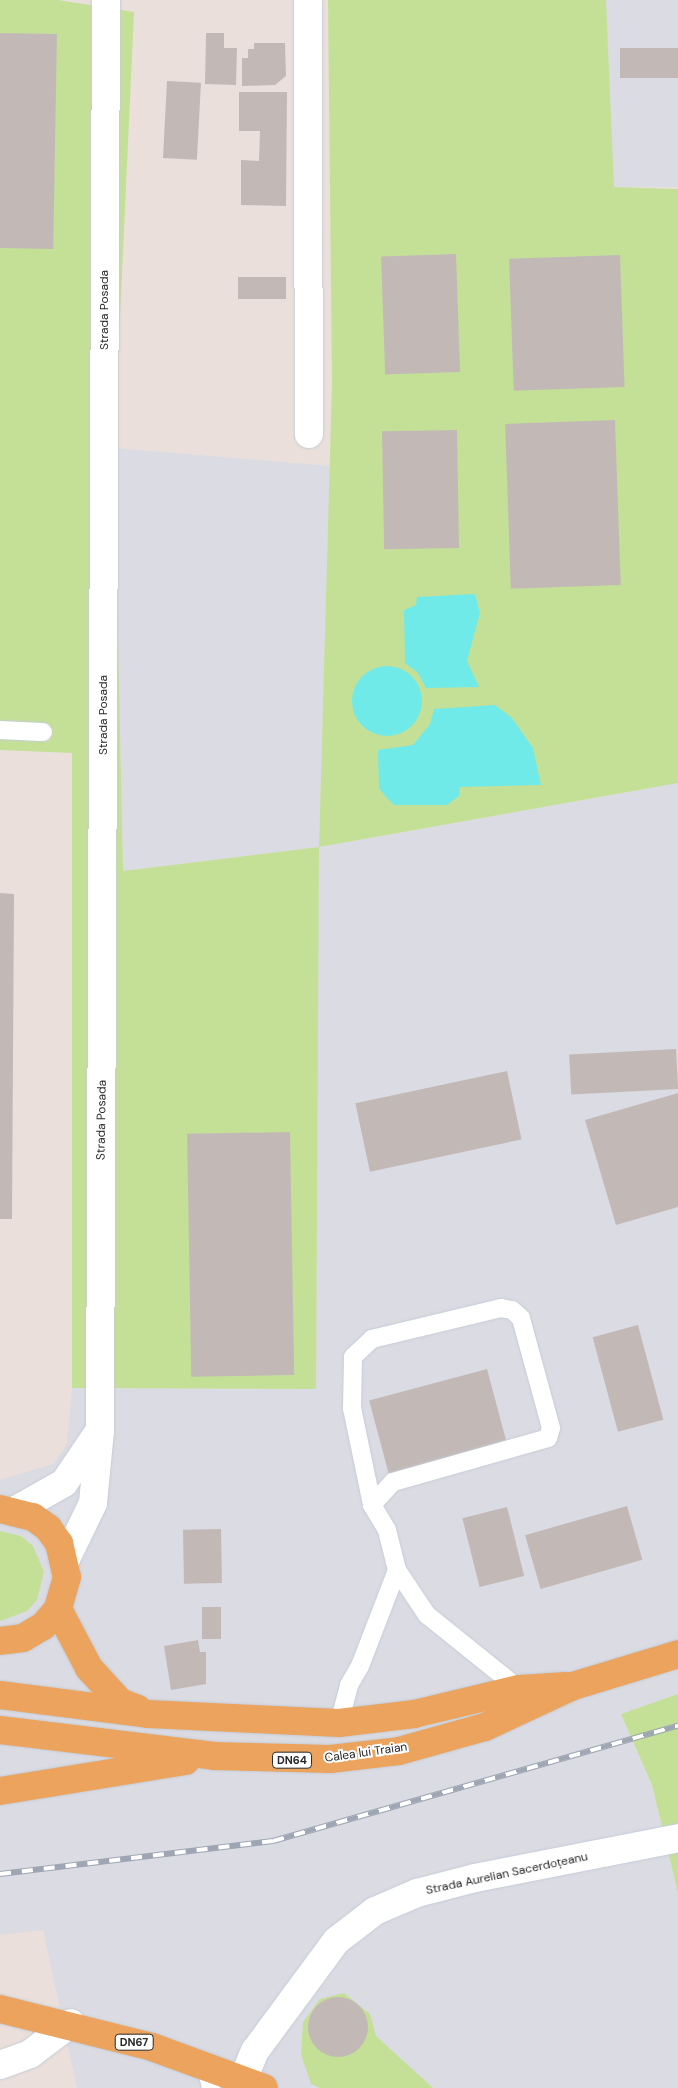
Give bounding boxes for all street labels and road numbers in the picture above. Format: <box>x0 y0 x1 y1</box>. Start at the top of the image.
street label: Strada Posada <box>98 270 112 350</box>
street label: Strada Posada <box>97 675 111 755</box>
street label: Strada Posada <box>94 1080 110 1160</box>
street label: Calea lui Traian <box>324 1740 408 1766</box>
road number: DN64 <box>272 1752 312 1768</box>
street label: Strada Aurelian Sacerdoțeanu <box>425 1850 589 1898</box>
road number: DN67 <box>114 2034 154 2050</box>

